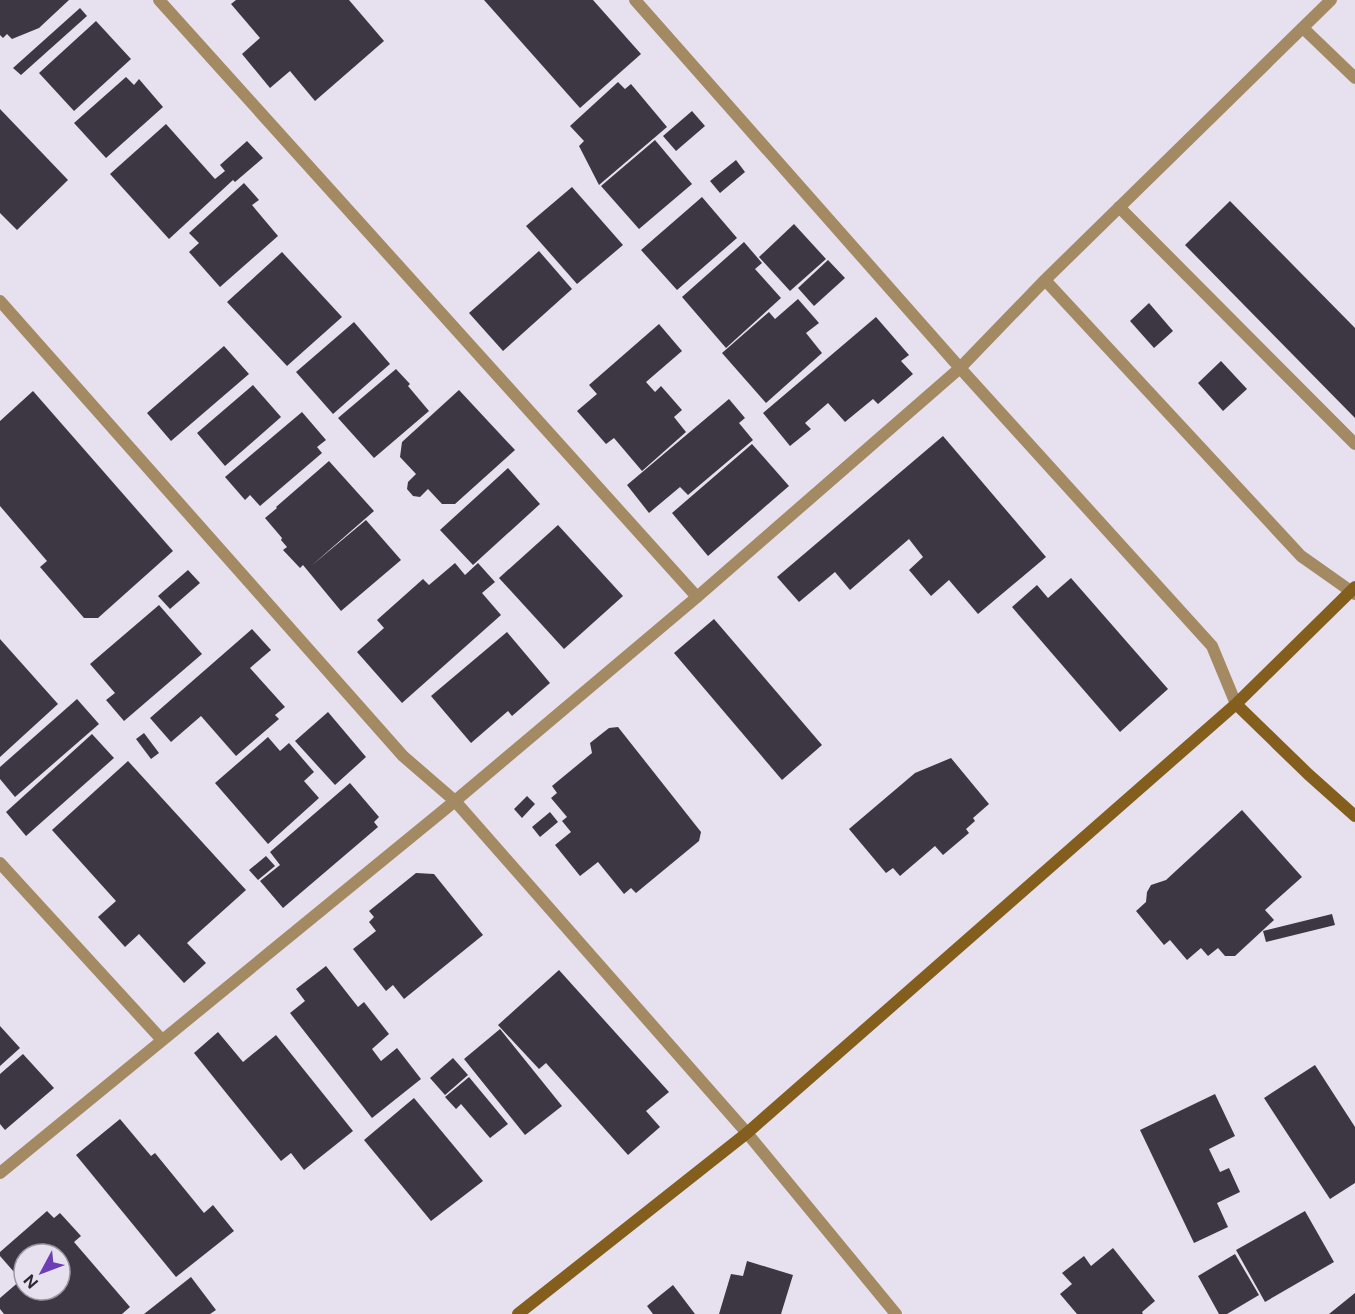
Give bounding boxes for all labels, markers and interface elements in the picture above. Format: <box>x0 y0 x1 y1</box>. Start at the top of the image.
north arrow <box>12 1242 72 1302</box>
text: N <box>20 1271 42 1292</box>

